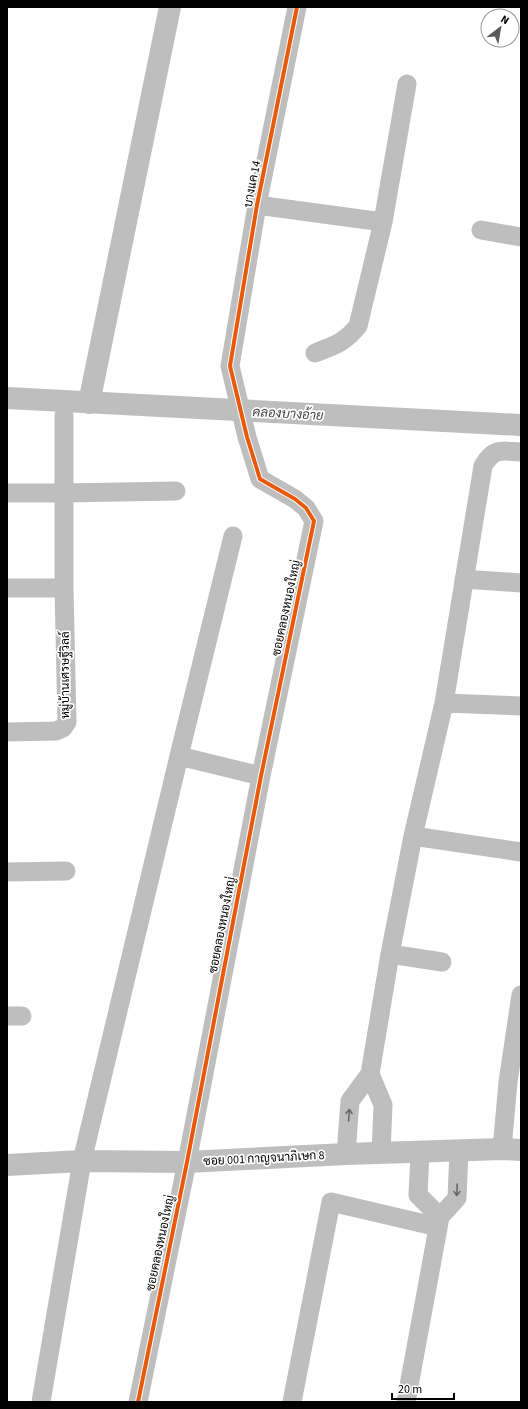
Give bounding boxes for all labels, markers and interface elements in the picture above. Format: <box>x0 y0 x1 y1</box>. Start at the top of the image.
north arrow <box>480 8 520 48</box>
text: N <box>498 12 512 28</box>
street label: บางแค 14 <box>240 159 265 209</box>
water label: คลองบางอ้าย <box>252 403 324 425</box>
street label: ซอยคลองหนองใหญ่ <box>268 558 305 658</box>
street label: หมู่บ้านเศรษฐีวิลล์ <box>57 631 74 719</box>
street label: ซอยคลองหนองใหญ่ <box>205 875 240 975</box>
one-way arrow <box>346 1109 353 1122</box>
street label: ซอย 001 กาญจนาภิเษก 8 <box>203 1147 325 1170</box>
one-way arrow <box>453 1183 461 1196</box>
street label: ซอยคลองหนองใหญ่ <box>142 1193 179 1293</box>
scale bar <box>392 1375 454 1401</box>
text: 20 m <box>398 1381 422 1398</box>

